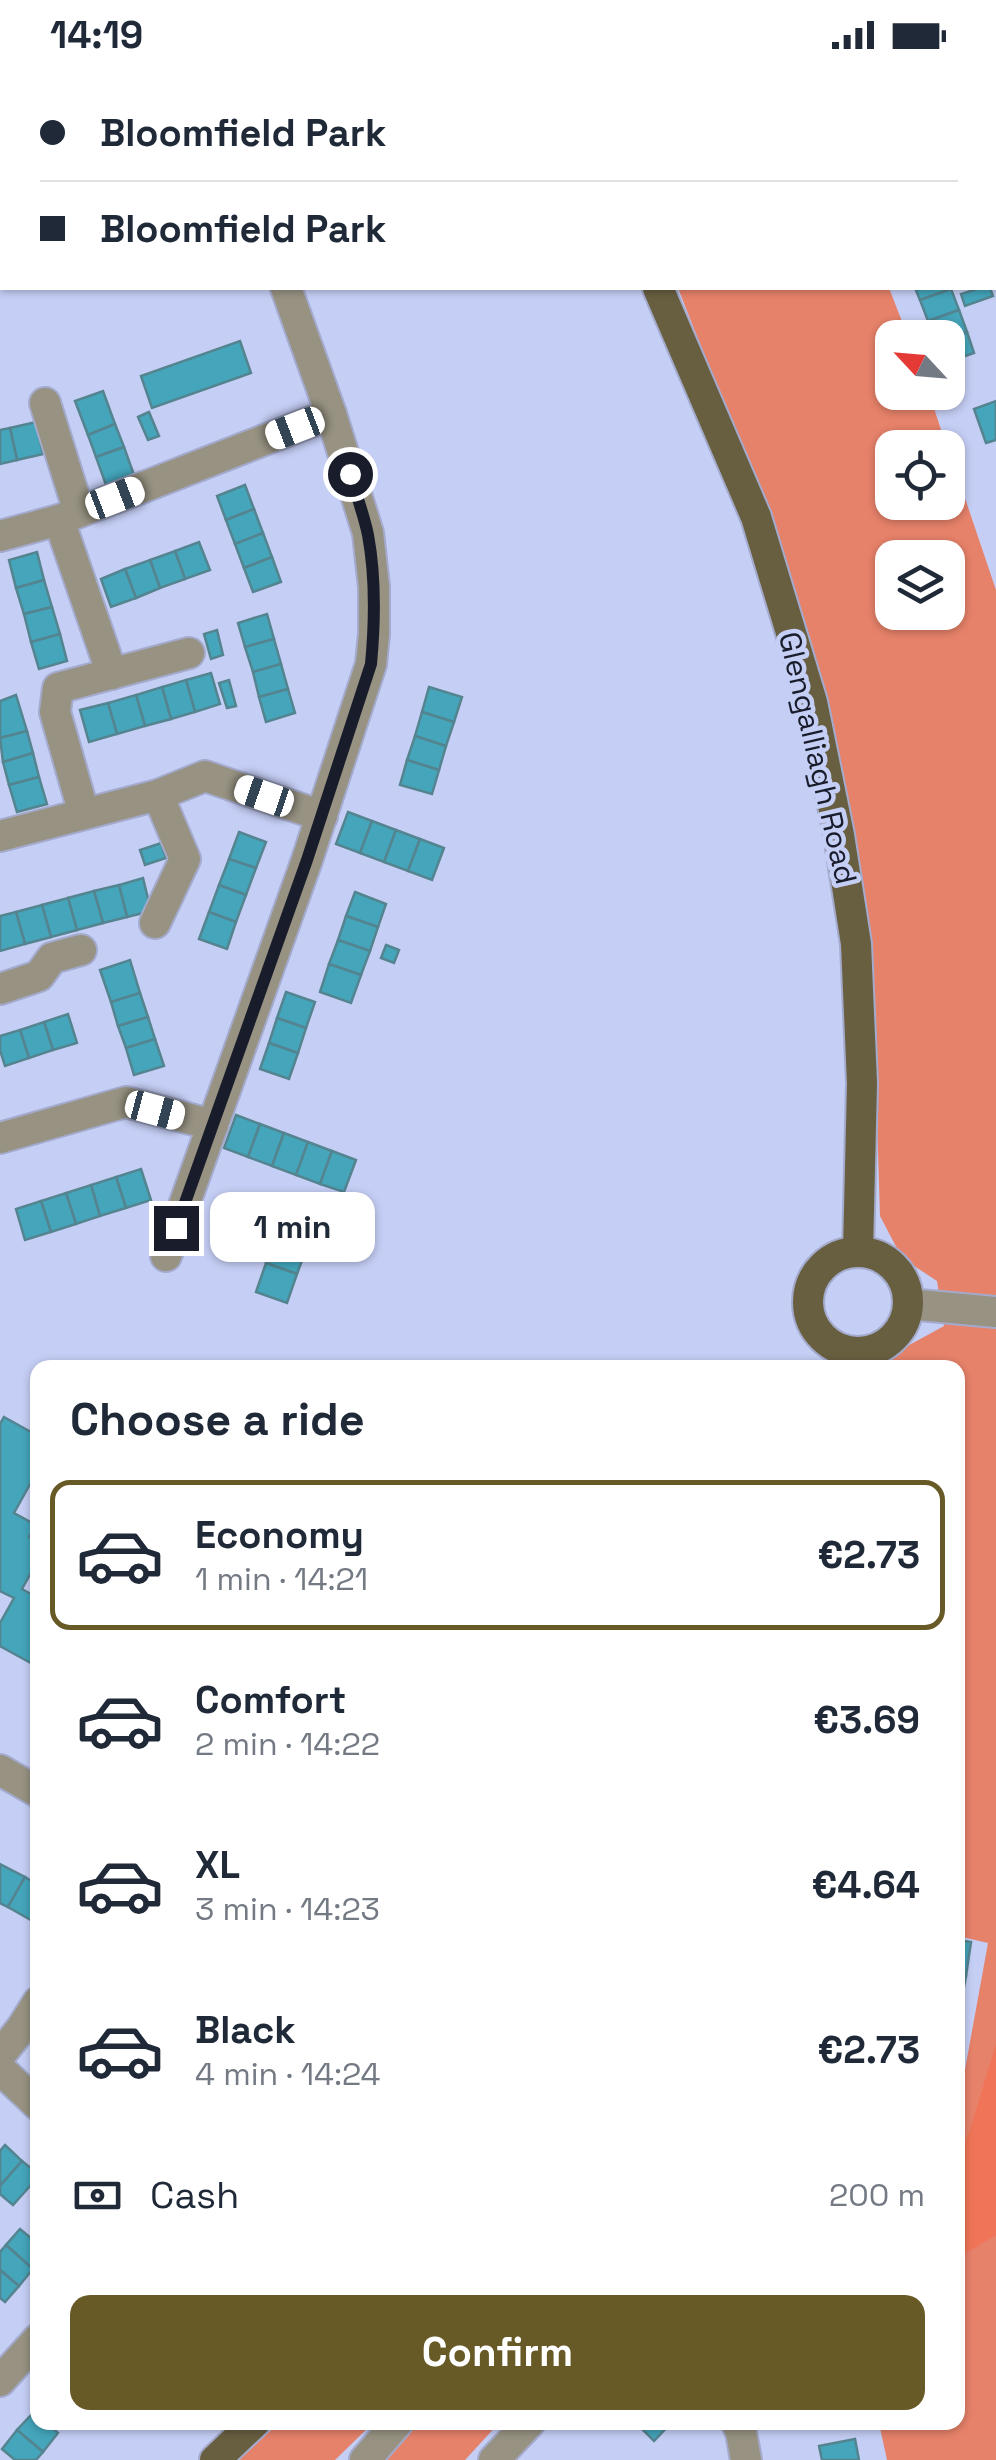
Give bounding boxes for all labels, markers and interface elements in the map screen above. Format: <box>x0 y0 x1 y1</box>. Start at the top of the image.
text: 14:19 <box>50 11 143 59</box>
text: Bloomfield Park <box>100 109 386 157</box>
text: Bloomfield Park <box>100 205 386 253</box>
north arrow <box>875 320 965 410</box>
map controls <box>875 320 965 630</box>
car <box>262 403 328 453</box>
button: locate <box>875 430 965 520</box>
route start <box>328 452 373 497</box>
car <box>82 473 148 523</box>
button: layers <box>875 540 965 630</box>
street label: Glengalliagh Road <box>770 628 866 888</box>
car <box>231 772 297 820</box>
car <box>122 1088 188 1132</box>
callout: 1 min <box>211 1193 376 1263</box>
route end <box>154 1206 199 1251</box>
text: 1 min <box>253 1207 332 1247</box>
text: Choose a ride <box>70 1391 365 1448</box>
icon: car <box>75 1510 165 1600</box>
text: Economy <box>195 1511 364 1559</box>
text: €2.73 <box>817 1531 920 1579</box>
text: 1 min · 14:21 <box>195 1559 368 1599</box>
icon: car <box>75 1675 165 1765</box>
text: Comfort <box>195 1676 346 1724</box>
text: €3.69 <box>813 1696 920 1744</box>
text: 2 min · 14:22 <box>195 1724 380 1764</box>
icon: car <box>75 1840 165 1930</box>
text: XL <box>195 1841 240 1889</box>
text: €4.64 <box>811 1861 920 1909</box>
text: 3 min · 14:23 <box>195 1889 380 1929</box>
icon: car <box>75 2005 165 2095</box>
text: Black <box>195 2006 296 2054</box>
text: €2.73 <box>817 2026 920 2074</box>
text: 4 min · 14:24 <box>195 2054 380 2094</box>
icon: cash <box>70 2168 125 2223</box>
text: Cash <box>150 2171 239 2219</box>
text: 200 m <box>829 2175 925 2215</box>
button: Confirm <box>70 2295 925 2410</box>

